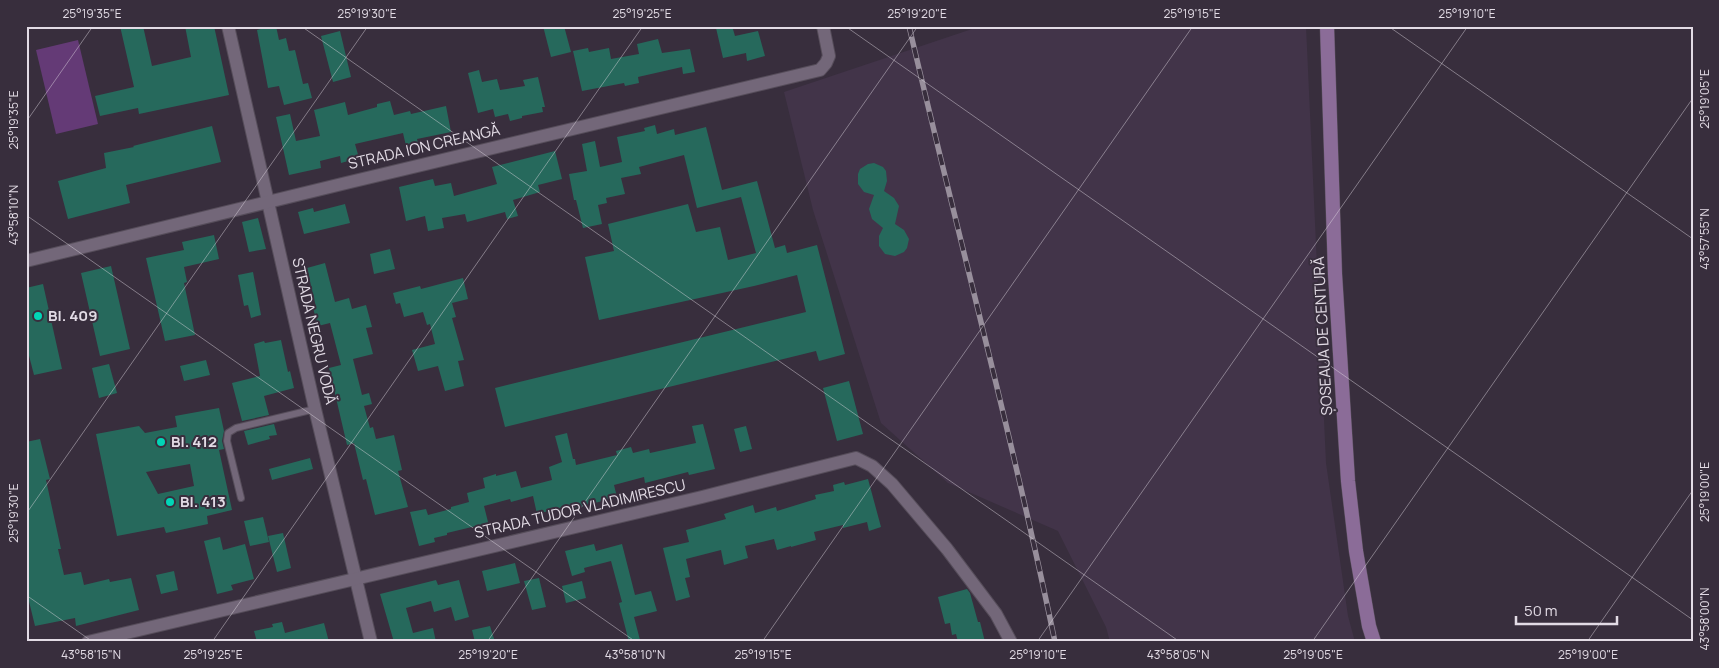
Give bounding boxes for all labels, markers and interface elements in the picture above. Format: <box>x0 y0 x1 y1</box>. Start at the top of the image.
text: 25°19'35"E <box>63 5 122 22</box>
text: 25°19'30"E <box>337 5 397 22</box>
text: 25°19'25"E <box>612 5 672 22</box>
text: 25°19'20"E <box>887 5 947 22</box>
text: 25°19'15"E <box>1163 5 1221 22</box>
text: 25°19'10"E <box>1438 5 1496 22</box>
text: 25°19'05"E <box>1696 69 1713 129</box>
text: 25°19'35"E <box>5 90 22 149</box>
street label: STRADA ION CREANGĂ <box>346 119 502 174</box>
text: 43°58'10"N <box>5 185 22 245</box>
text: 43°57'55"N <box>1696 208 1713 270</box>
street label: STRADA NEGRU VODĂ <box>287 255 342 407</box>
street label: ȘOSEAUA DE CENTURĂ <box>1308 255 1337 416</box>
place label: Bl. 409 <box>48 305 98 326</box>
marker: Bl. 409 <box>32 310 44 322</box>
place label: Bl. 412 <box>171 431 217 452</box>
marker: Bl. 412 <box>155 436 167 448</box>
text: 25°19'00"E <box>1696 462 1713 522</box>
street label: STRADA TUDOR VLADIMIRESCU <box>472 474 688 543</box>
text: 25°19'30"E <box>5 483 22 543</box>
place label: Bl. 413 <box>180 491 226 512</box>
marker: Bl. 413 <box>164 496 176 508</box>
text: 43°58'00"N <box>1696 587 1713 651</box>
scale bar <box>1516 593 1618 625</box>
text: 50 m <box>1524 600 1558 621</box>
text: 43°58'15"N <box>61 646 121 663</box>
text: 25°19'25"E <box>183 646 243 663</box>
text: 25°19'20"E <box>458 646 518 663</box>
text: 43°58'10"N <box>605 646 665 663</box>
text: 25°19'15"E <box>734 646 792 663</box>
text: 25°19'10"E <box>1009 646 1067 663</box>
text: 43°58'05"N <box>1147 646 1209 663</box>
text: 25°19'05"E <box>1283 646 1343 663</box>
text: 25°19'00"E <box>1558 646 1618 663</box>

